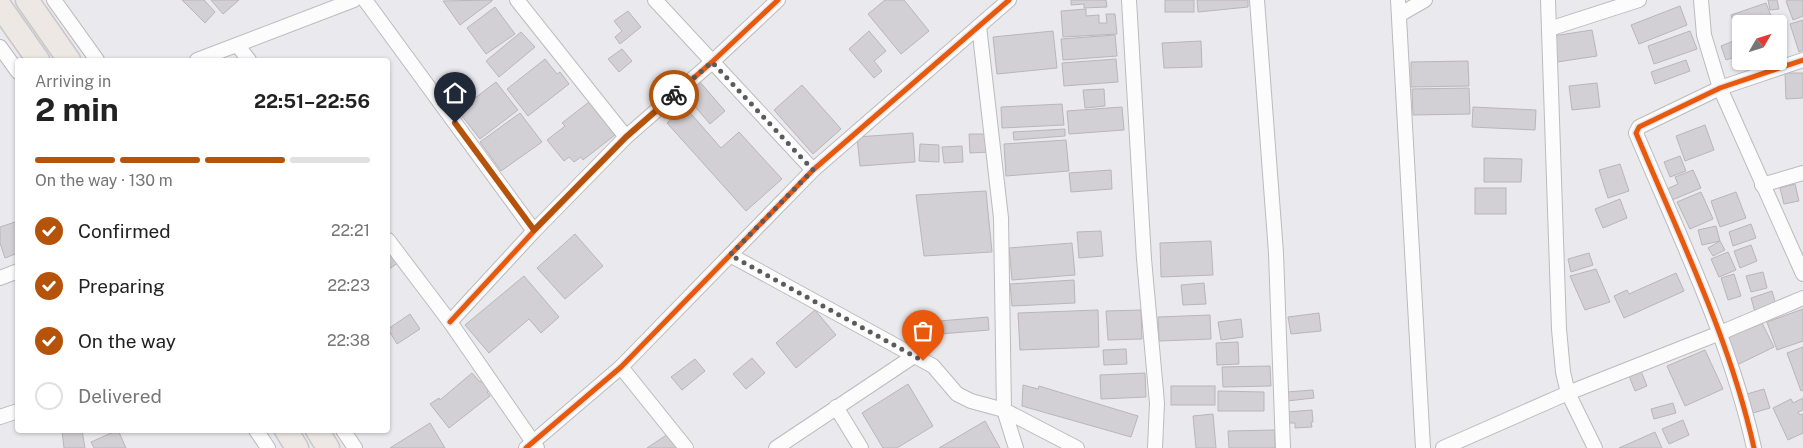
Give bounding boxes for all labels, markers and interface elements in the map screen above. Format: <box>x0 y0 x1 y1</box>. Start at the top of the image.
north arrow <box>1732 15 1788 70</box>
map controls <box>1732 15 1787 70</box>
courier <box>649 70 699 120</box>
text: Arriving in <box>35 72 111 91</box>
pin <box>434 72 476 123</box>
icon: home <box>441 79 469 107</box>
icon: bike <box>660 81 688 109</box>
text: 22:51–22:56 <box>254 90 370 112</box>
text: 2 min <box>35 91 119 128</box>
text: On the way · 130 m <box>35 171 173 190</box>
icon: check <box>35 217 63 245</box>
text: Confirmed <box>78 220 171 242</box>
text: 22:21 <box>331 221 370 240</box>
icon: check <box>35 272 63 300</box>
text: Preparing <box>78 275 165 297</box>
text: 22:23 <box>327 276 370 295</box>
pin <box>902 310 944 361</box>
icon: bag <box>909 317 937 345</box>
icon: check <box>35 327 63 355</box>
text: On the way <box>78 330 176 352</box>
text: 22:38 <box>327 331 370 350</box>
text: Delivered <box>78 385 162 407</box>

